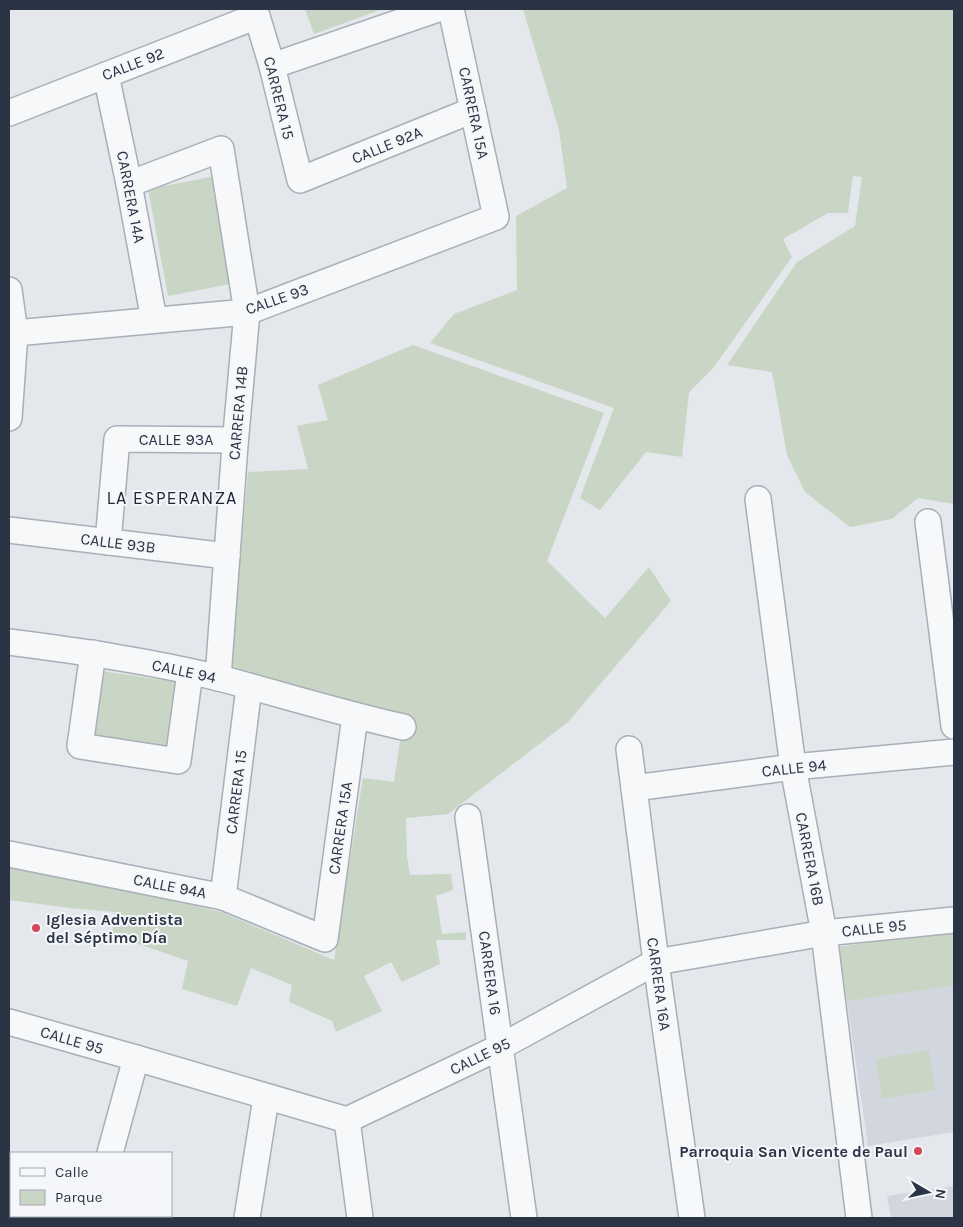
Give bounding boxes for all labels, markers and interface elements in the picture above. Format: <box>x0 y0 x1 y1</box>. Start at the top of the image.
street label: CALLE 92 <box>99 43 167 85</box>
street label: CARRERA 15 <box>260 55 298 141</box>
street label: CARRERA 15A <box>455 65 493 161</box>
street label: CALLE 92A <box>349 122 425 168</box>
street label: CARRERA 14A <box>113 149 149 245</box>
street label: CALLE 93 <box>243 279 311 319</box>
street label: CARRERA 14B <box>224 365 252 461</box>
street label: CALLE 93A <box>139 430 213 449</box>
district label: LA ESPERANZA <box>107 487 237 509</box>
street label: CALLE 93B <box>79 529 157 557</box>
street label: CALLE 94 <box>150 655 218 687</box>
street label: CARRERA 15 <box>221 749 251 835</box>
street label: CALLE 94 <box>761 755 827 781</box>
street label: CARRERA 15A <box>324 780 356 876</box>
street label: CARRERA 16B <box>792 811 828 907</box>
street label: CALLE 94A <box>132 870 208 902</box>
place label: Iglesia Adventista del Séptimo Día <box>46 910 183 947</box>
street label: CALLE 95 <box>841 915 907 941</box>
marker: Iglesia Adventista del Séptimo Día <box>30 922 42 934</box>
street label: CARRERA 16 <box>475 930 505 1016</box>
street label: CARRERA 16A <box>643 936 675 1032</box>
street label: CALLE 95 <box>38 1022 106 1058</box>
street label: CALLE 95 <box>447 1033 513 1079</box>
place label: Parroquia San Vicente de Paul <box>679 1142 908 1161</box>
marker: Parroquia San Vicente de Paul <box>912 1145 924 1157</box>
legend <box>10 1152 172 1217</box>
text: Calle <box>55 1163 89 1181</box>
north arrow <box>903 1167 953 1217</box>
text: Parque <box>55 1188 103 1206</box>
text: N <box>931 1188 950 1200</box>

